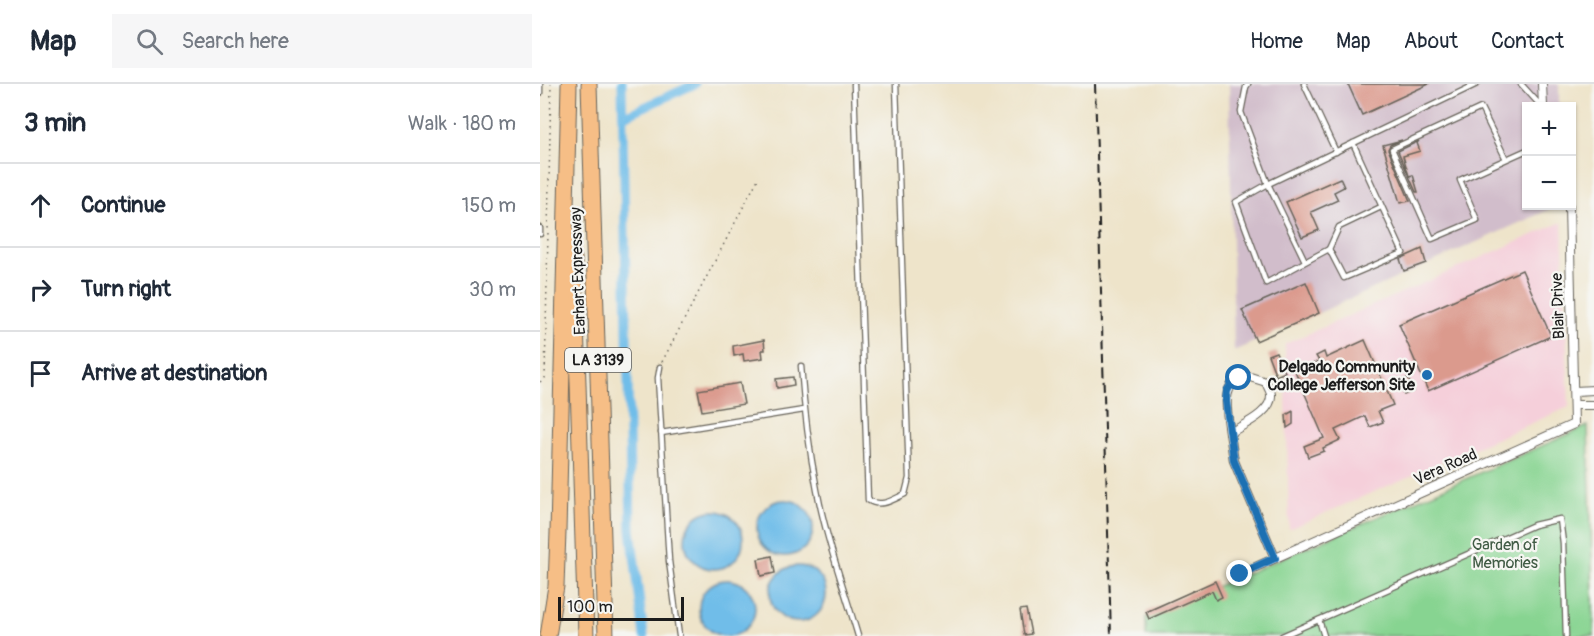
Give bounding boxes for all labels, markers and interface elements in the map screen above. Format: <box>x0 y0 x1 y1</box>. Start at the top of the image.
search box <box>112 14 532 68</box>
text: Map <box>30 24 76 59</box>
icon: search <box>133 25 166 58</box>
text: Search here <box>181 27 289 55</box>
text: Home <box>1250 28 1303 55</box>
text: Map <box>1336 28 1371 55</box>
text: About <box>1404 28 1458 55</box>
text: Contact <box>1491 28 1564 55</box>
map controls <box>1522 102 1576 210</box>
button: + <box>1522 102 1576 156</box>
text: 3 min <box>24 107 86 139</box>
text: Walk · 180 m <box>408 111 516 136</box>
button: − <box>1522 156 1576 210</box>
icon: ahead <box>24 189 57 222</box>
text: Continue <box>81 191 165 219</box>
text: 150 m <box>462 193 516 218</box>
street label: Earhart Expressway <box>566 207 590 335</box>
street label: Blair Drive <box>1547 272 1569 340</box>
icon: right <box>24 273 57 306</box>
text: Turn right <box>81 275 171 303</box>
text: 30 m <box>469 277 516 302</box>
road number: LA 3139 <box>565 348 631 372</box>
icon: arrive <box>24 357 57 390</box>
place label: Delgado Community College Jefferson Site <box>1267 357 1416 395</box>
text: Arrive at destination <box>81 359 267 387</box>
route start <box>1225 364 1251 390</box>
marker: Delgado Community College Jefferson Site <box>1420 368 1434 382</box>
street label: Vera Road <box>1411 444 1480 490</box>
park label: Garden of Memories <box>1472 535 1539 573</box>
route end <box>1226 560 1252 586</box>
scale bar <box>558 594 684 622</box>
text: 100 m <box>567 597 613 617</box>

